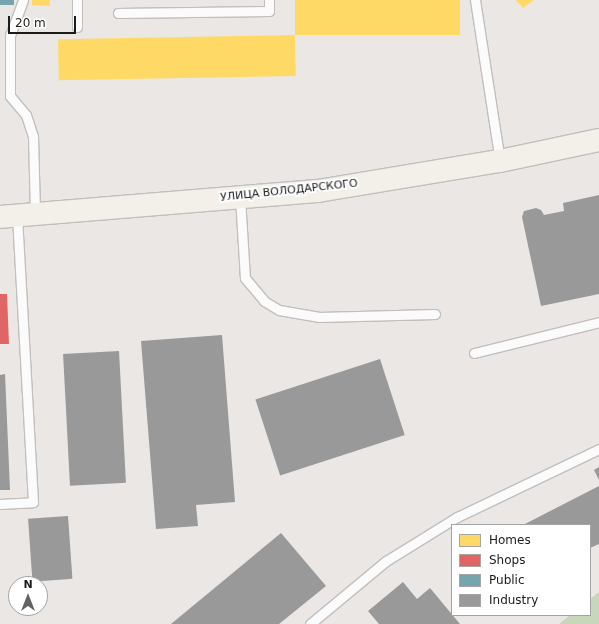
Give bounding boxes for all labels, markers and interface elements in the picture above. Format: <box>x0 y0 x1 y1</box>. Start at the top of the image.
scale bar <box>10 8 78 34</box>
text: 20 m <box>15 16 46 30</box>
street label: УЛИЦА ВОЛОДАРСКОГО <box>220 177 358 205</box>
legend <box>451 524 591 616</box>
text: Homes <box>489 533 531 547</box>
text: Shops <box>489 553 525 567</box>
text: Public <box>489 573 525 587</box>
north arrow <box>8 576 48 616</box>
text: N <box>23 578 33 591</box>
text: Industry <box>489 593 538 607</box>

